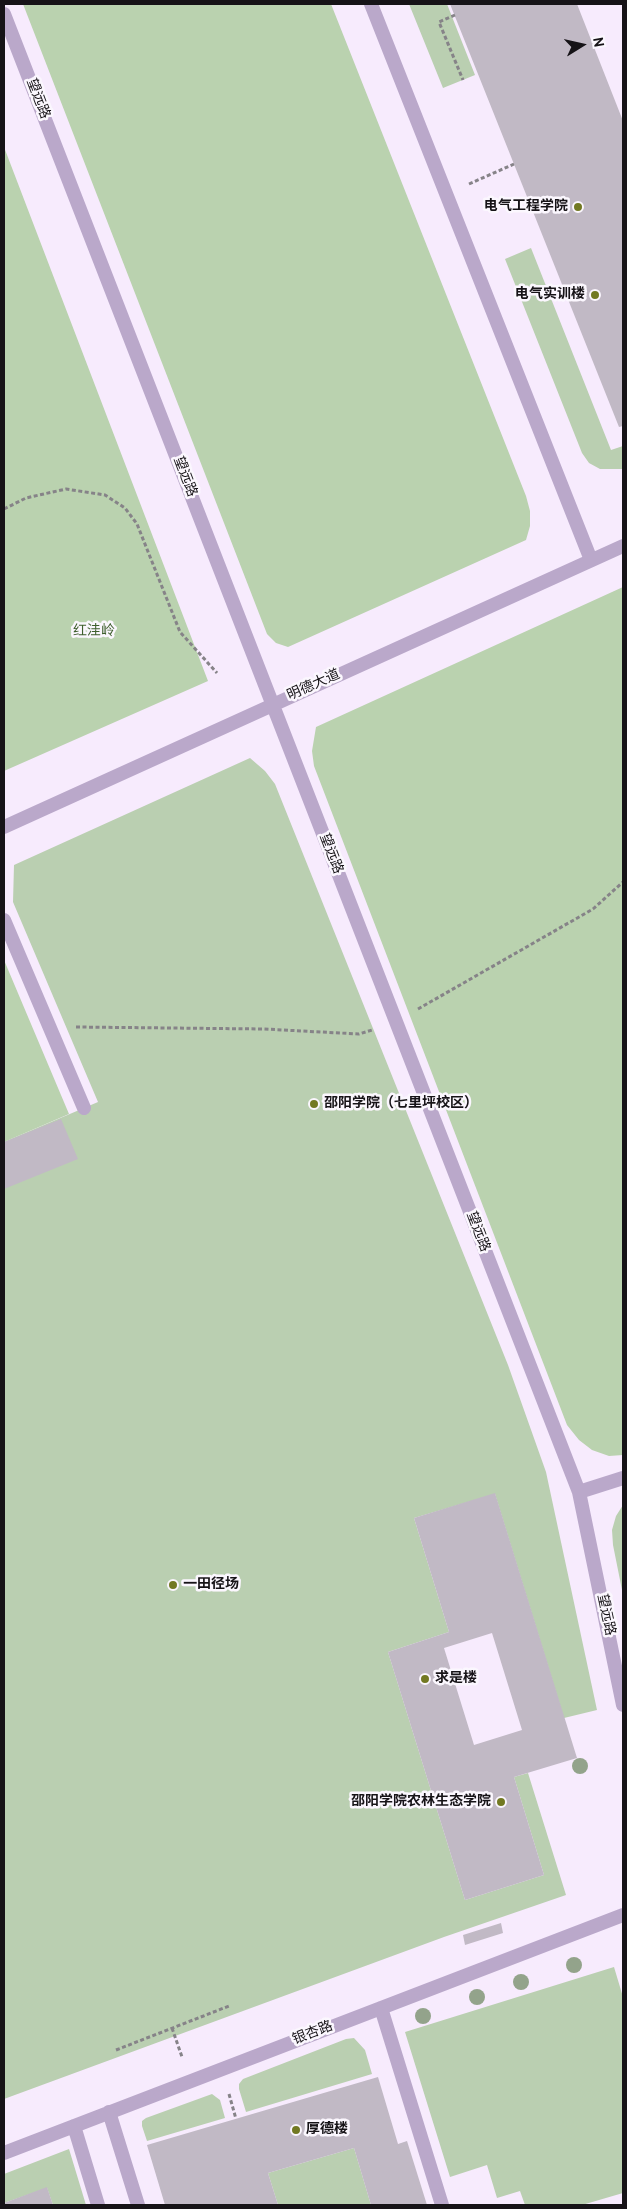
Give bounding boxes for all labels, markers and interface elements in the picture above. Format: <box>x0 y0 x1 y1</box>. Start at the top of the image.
north arrow <box>557 20 607 70</box>
text: N <box>588 36 607 49</box>
street label: 望远路 <box>22 76 52 122</box>
place label: 电气工程学院 <box>484 199 568 215</box>
marker: 电气工程学院 <box>572 201 584 213</box>
place label: 电气实训楼 <box>515 287 585 303</box>
marker: 电气实训楼 <box>589 289 601 301</box>
street label: 望远路 <box>169 454 199 500</box>
park label: 红洼岭 <box>73 624 115 640</box>
street label: 明德大道 <box>285 667 343 705</box>
street label: 望远路 <box>315 831 345 877</box>
place label: 邵阳学院（七里坪校区） <box>324 1096 478 1112</box>
marker: 邵阳学院（七里坪校区） <box>308 1098 320 1110</box>
street label: 望远路 <box>462 1209 492 1255</box>
place label: 一田径场 <box>183 1577 239 1593</box>
marker: 一田径场 <box>167 1579 179 1591</box>
street label: 望远路 <box>592 1593 618 1637</box>
place label: 求是楼 <box>435 1671 477 1687</box>
marker: 求是楼 <box>419 1673 431 1685</box>
place label: 邵阳学院农林生态学院 <box>351 1794 491 1810</box>
marker: 邵阳学院农林生态学院 <box>495 1796 507 1808</box>
street label: 银杏路 <box>290 2019 336 2049</box>
place label: 厚德楼 <box>306 2122 348 2138</box>
marker: 厚德楼 <box>290 2124 302 2136</box>

